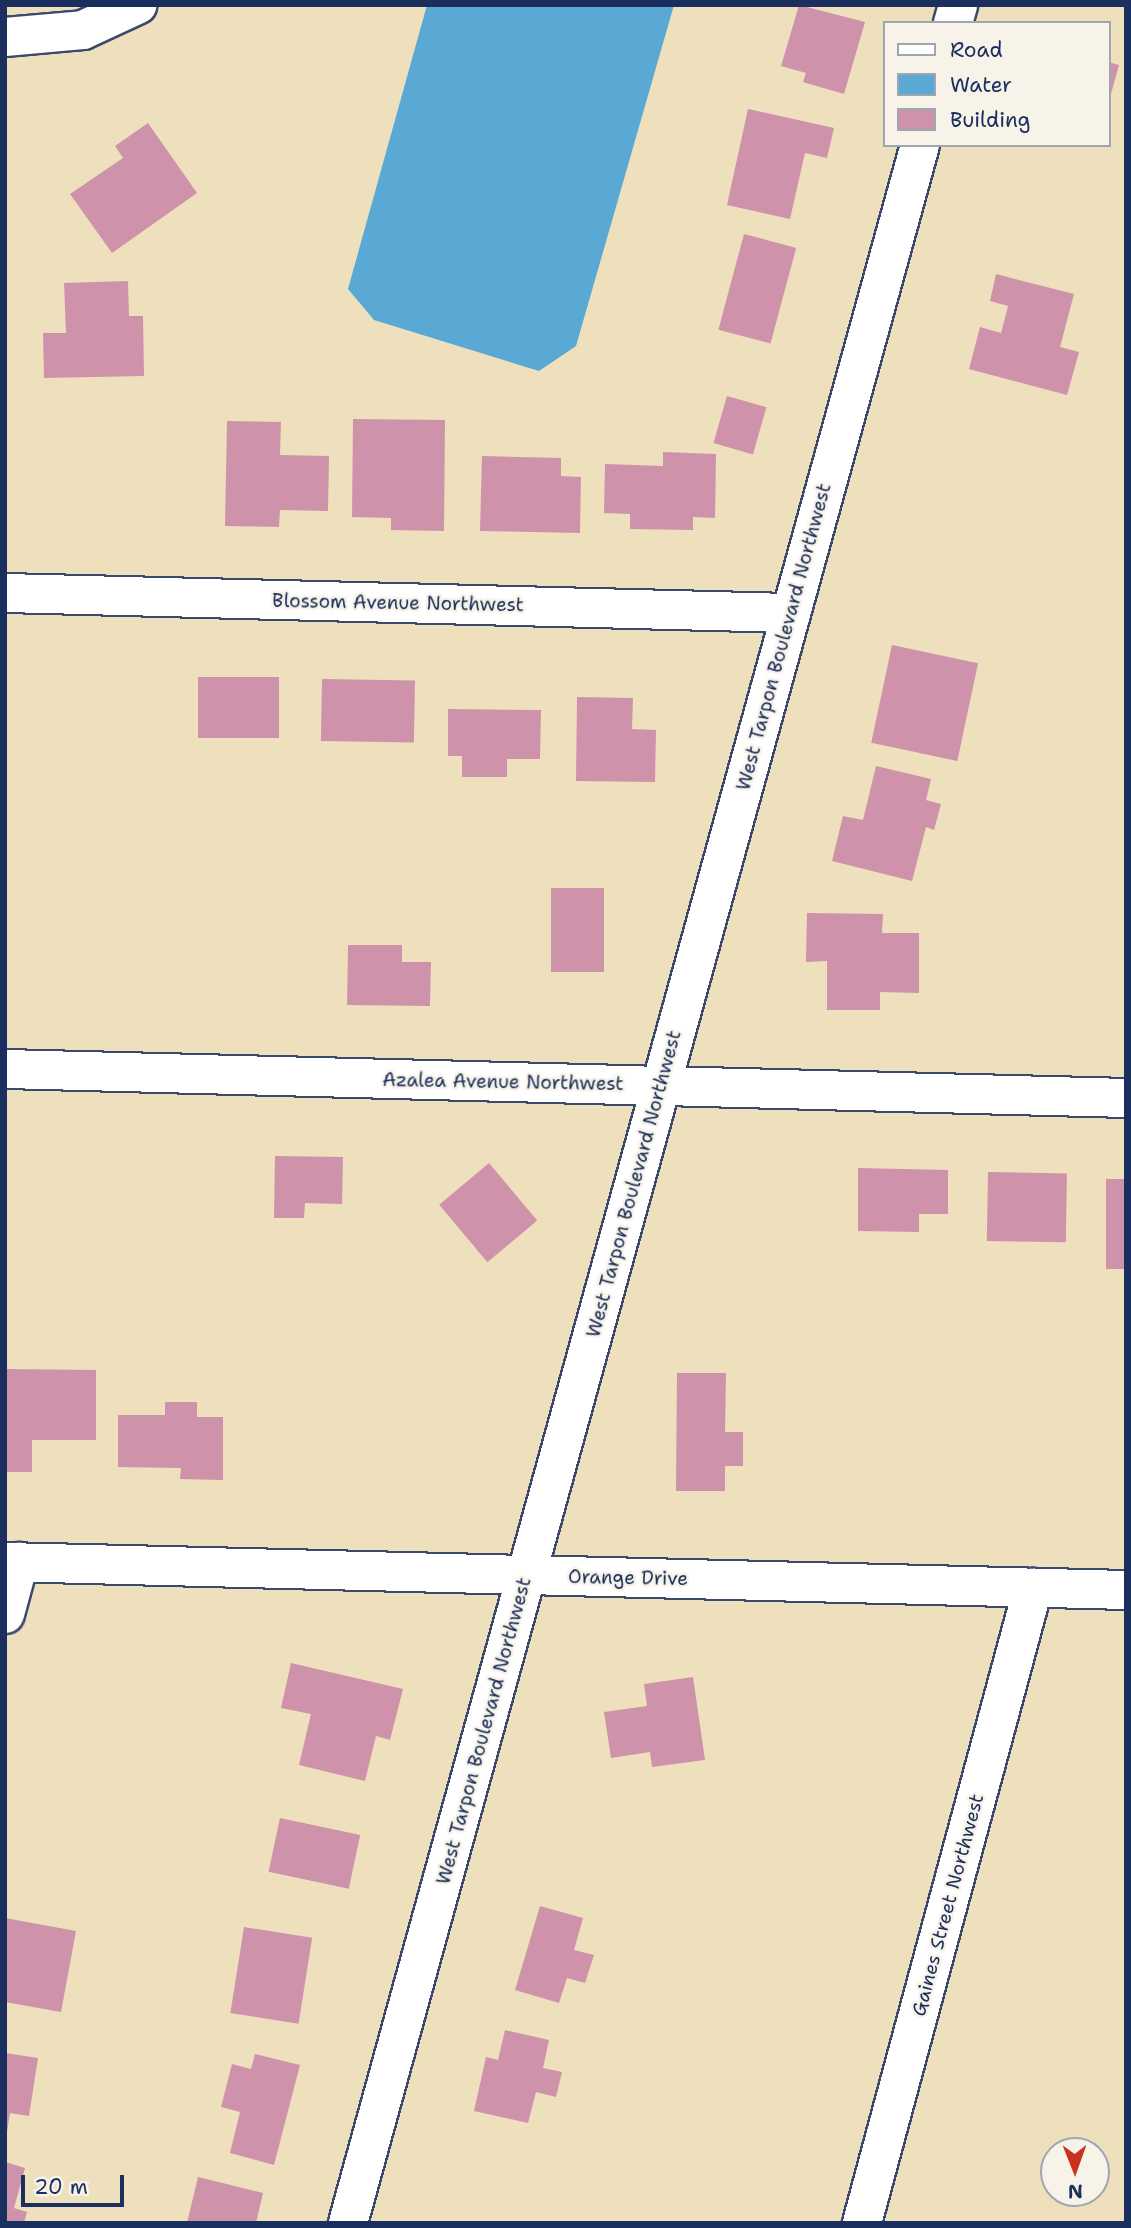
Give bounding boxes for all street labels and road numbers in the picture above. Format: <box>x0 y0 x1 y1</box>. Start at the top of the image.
street label: West Tarpon Boulevard Northwest <box>732 481 836 793</box>
street label: Blossom Avenue Northwest <box>272 589 524 617</box>
street label: West Tarpon Boulevard Northwest <box>582 1028 686 1340</box>
street label: Azalea Avenue Northwest <box>382 1068 624 1096</box>
street label: Orange Drive <box>568 1566 688 1590</box>
street label: West Tarpon Boulevard Northwest <box>432 1575 536 1887</box>
street label: Gaines Street Northwest <box>907 1791 989 2019</box>

